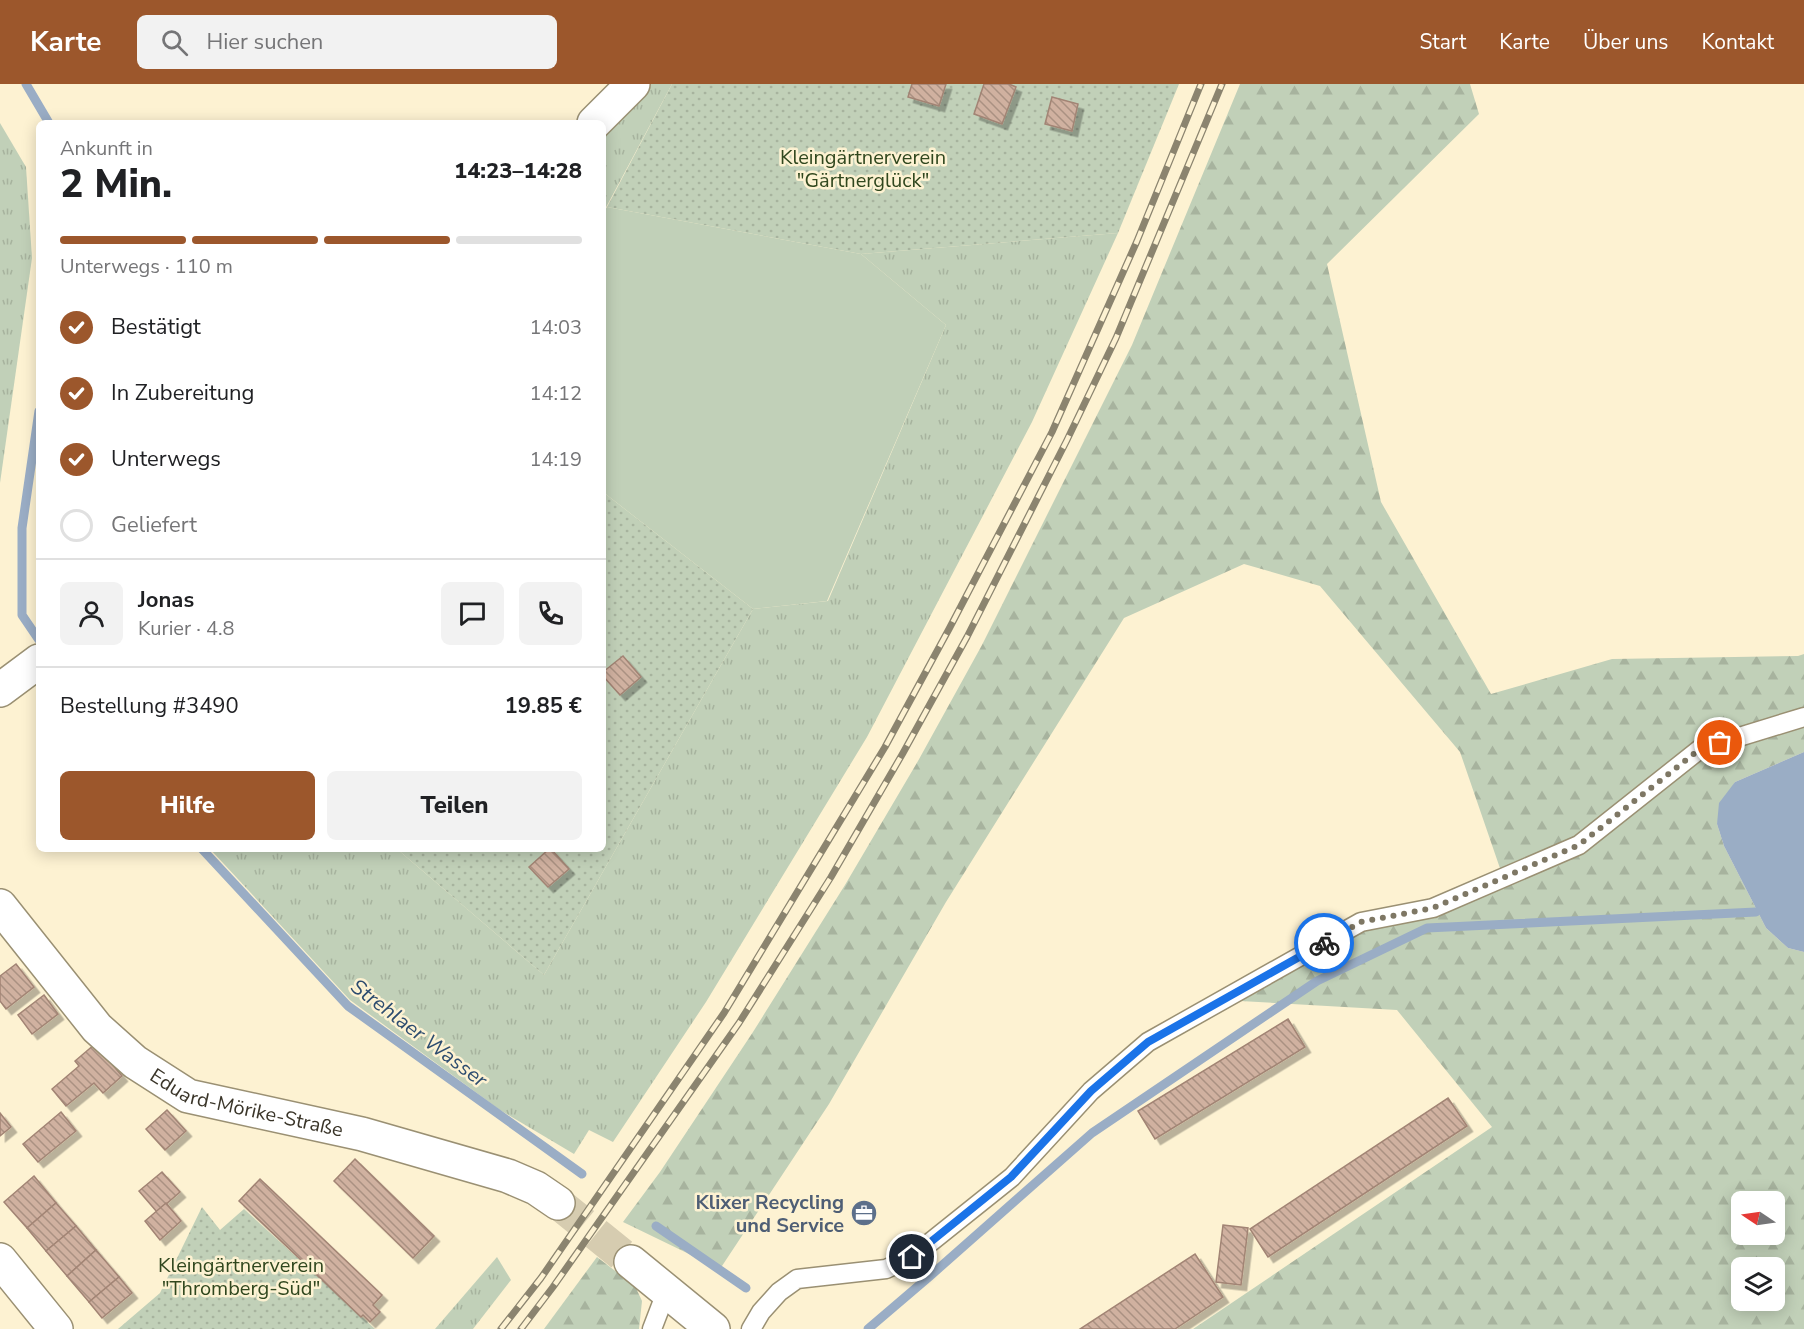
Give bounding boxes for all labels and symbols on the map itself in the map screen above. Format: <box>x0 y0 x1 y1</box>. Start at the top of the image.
park label: Kleingärtnerverein "Gärtnerglück" <box>780 144 946 194</box>
pin <box>1694 717 1745 768</box>
courier <box>1294 913 1354 973</box>
water label: Strehlaer Wasser <box>345 972 493 1094</box>
street label: Eduard-Mörike-Straße <box>145 1062 346 1143</box>
place label: Klixer Recycling und Service <box>696 1189 844 1239</box>
north arrow <box>1731 1191 1785 1245</box>
office icon: Klixer Recycling und Service <box>849 1198 879 1228</box>
pin <box>886 1231 937 1282</box>
park label: Kleingärtnerverein "Thromberg-Süd" <box>158 1252 324 1302</box>

